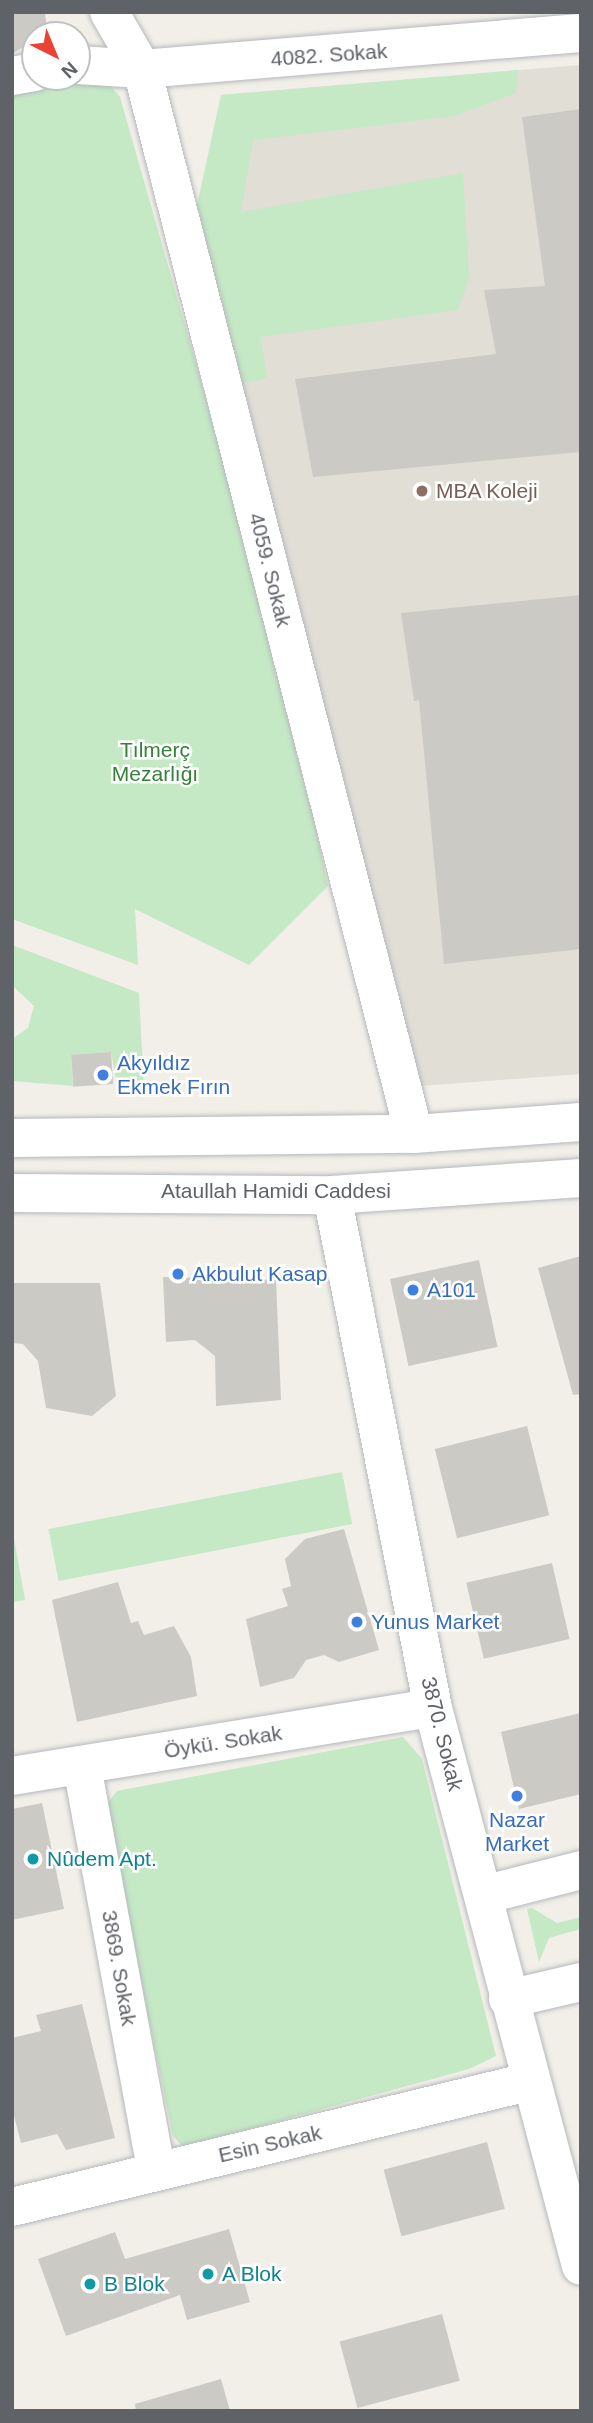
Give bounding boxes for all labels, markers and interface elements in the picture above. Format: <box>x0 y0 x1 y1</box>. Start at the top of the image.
north arrow <box>21 21 91 91</box>
street label: 4082. Sokak <box>270 38 388 72</box>
text: N <box>57 58 81 83</box>
place label: MBA Koleji <box>436 478 539 504</box>
marker: MBA Koleji <box>414 483 430 499</box>
street label: 4059. Sokak <box>244 510 296 630</box>
park label: Tılmerç Mezarlığı <box>112 737 198 787</box>
place label: Akyıldız Ekmek Fırın <box>117 1050 230 1100</box>
marker: Akyıldız Ekmek Fırın <box>95 1067 111 1083</box>
street label: Ataullah Hamidi Caddesi <box>161 1178 391 1204</box>
place label: Akbulut Kasap <box>192 1261 327 1287</box>
marker: Akbulut Kasap <box>170 1266 186 1282</box>
place label: A101 <box>427 1277 476 1303</box>
marker: A101 <box>405 1282 421 1298</box>
place label: Yunus Market <box>371 1609 499 1635</box>
marker: Yunus Market <box>349 1614 365 1630</box>
street label: 3870. Sokak <box>416 1674 468 1794</box>
street label: Öykü. Sokak <box>162 1720 284 1764</box>
marker: Nazar Market <box>509 1788 525 1804</box>
place label: Nazar Market <box>485 1807 549 1857</box>
place label: Nûdem Apt. <box>47 1846 158 1872</box>
marker: Nûdem Apt. <box>25 1851 41 1867</box>
street label: 3869. Sokak <box>96 1908 142 2028</box>
street label: Esin Sokak <box>216 2120 324 2168</box>
place label: A Blok <box>222 2261 283 2287</box>
marker: A Blok <box>200 2266 216 2282</box>
place label: B Blok <box>104 2271 165 2297</box>
marker: B Blok <box>82 2276 98 2292</box>

